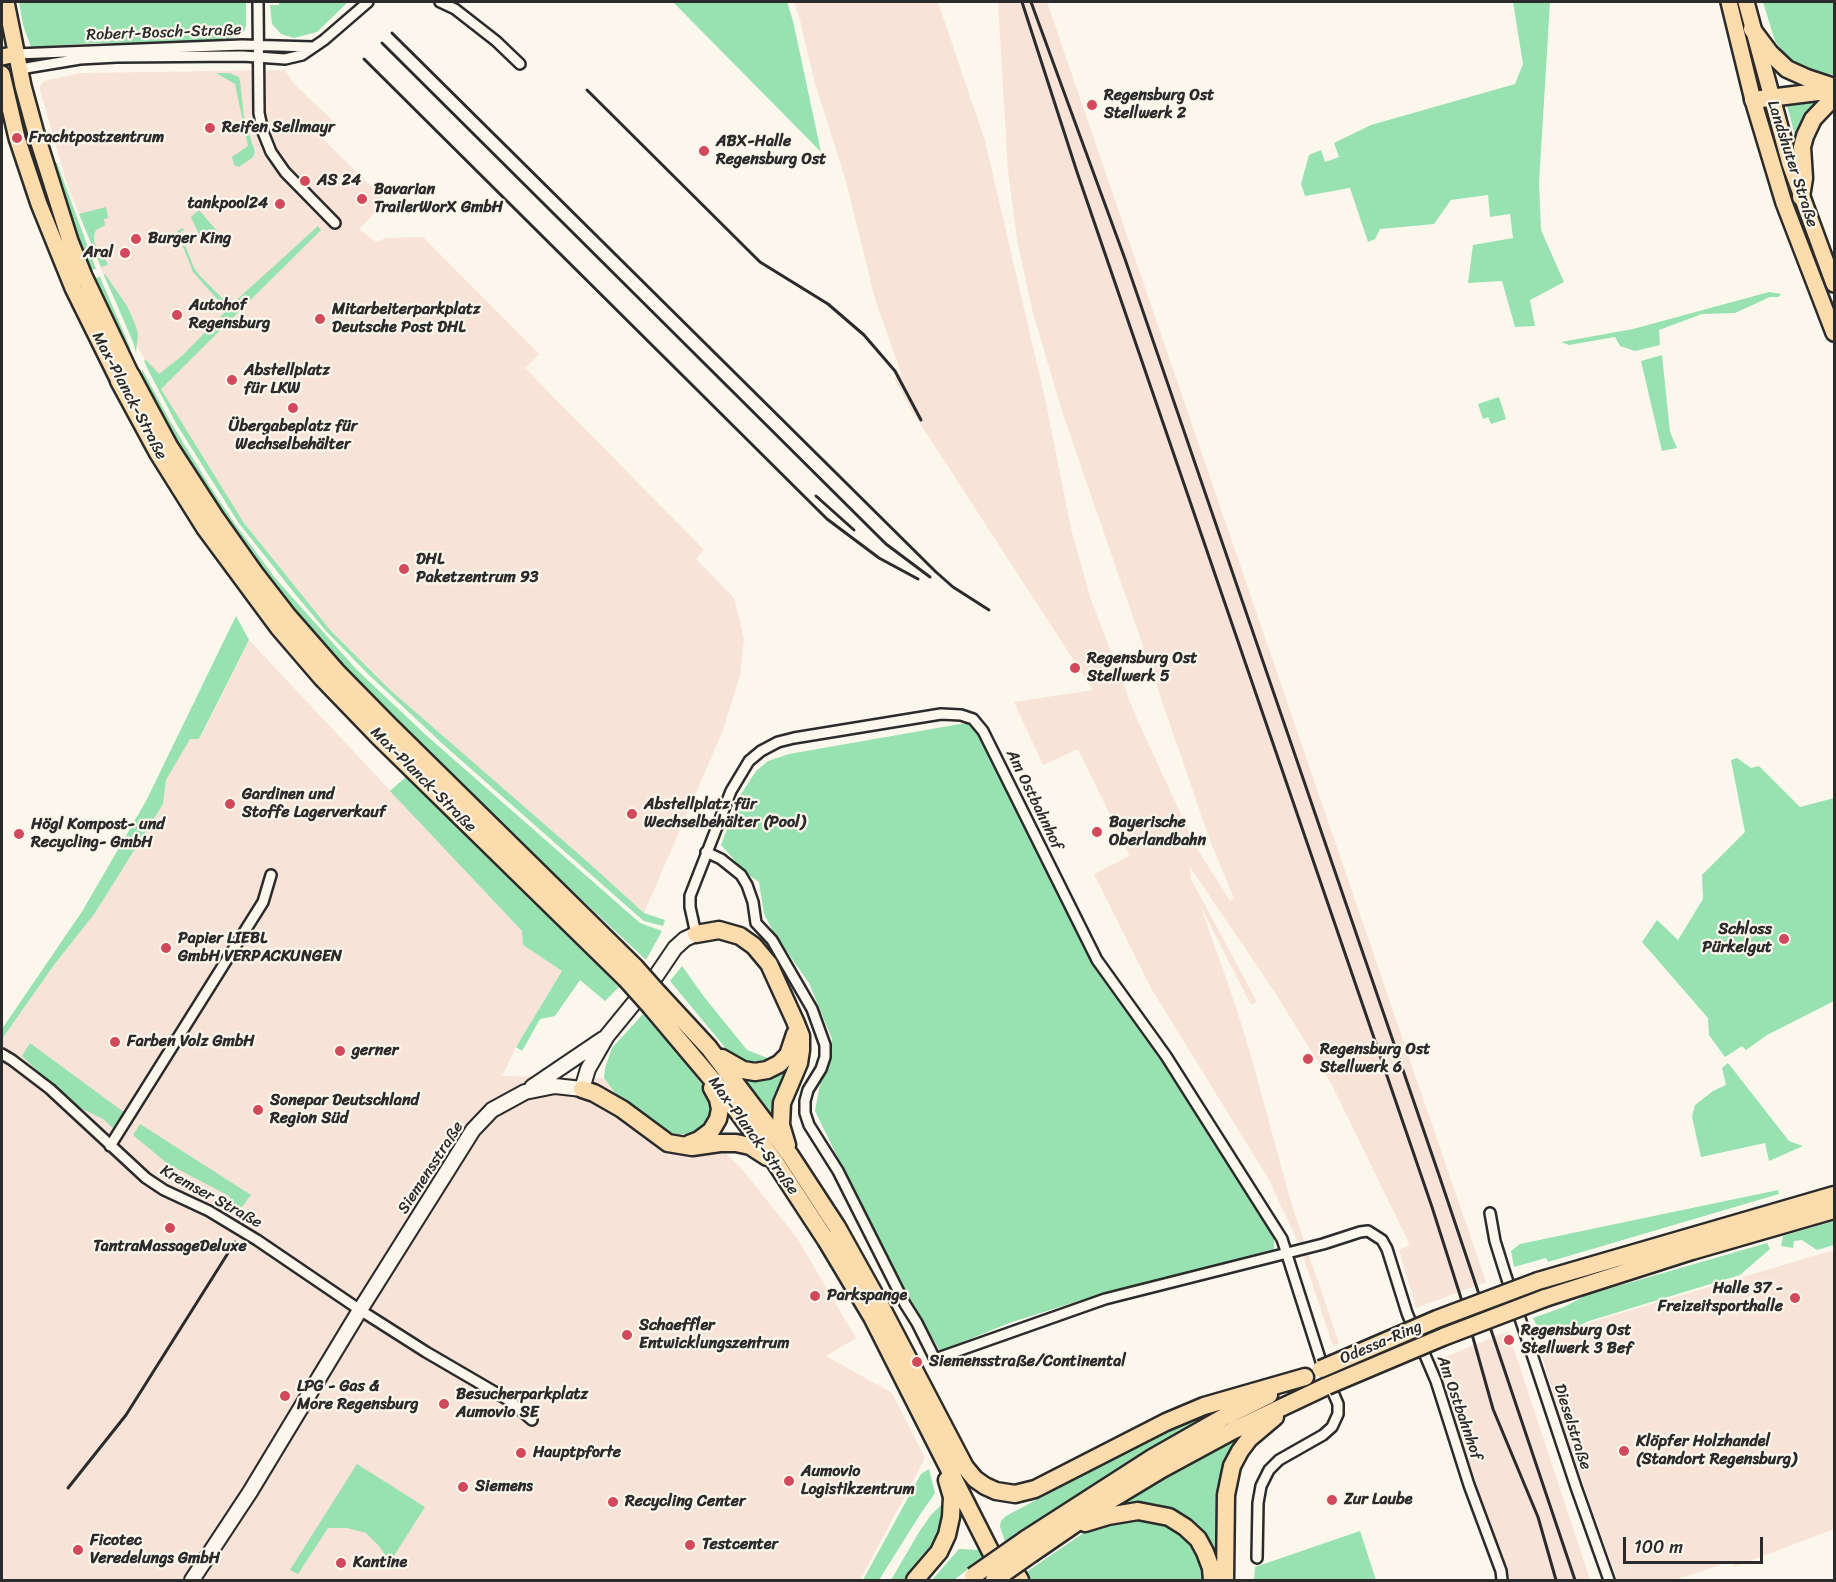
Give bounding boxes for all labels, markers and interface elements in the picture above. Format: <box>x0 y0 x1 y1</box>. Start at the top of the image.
street label: Robert-Bosch-Straße <box>86 21 242 45</box>
place label: Regensburg Ost Stellwerk 2 <box>1104 86 1214 124</box>
marker: Regensburg Ost Stellwerk 2 <box>1085 98 1099 112</box>
street label: Landshuter Straße <box>1762 98 1822 230</box>
place label: Reifen Sellmayr <box>222 118 335 138</box>
marker: Reifen Sellmayr <box>203 121 217 135</box>
place label: Frachtpostzentrum <box>29 128 164 148</box>
marker: Frachtpostzentrum <box>10 131 24 145</box>
place label: ABX-Halle Regensburg Ost <box>716 132 826 170</box>
marker: ABX-Halle Regensburg Ost <box>697 144 711 158</box>
place label: AS 24 <box>317 171 361 191</box>
marker: AS 24 <box>298 174 312 188</box>
place label: Bavarian TrailerWorX GmbH <box>374 180 503 218</box>
marker: Bavarian TrailerWorX GmbH <box>355 192 369 206</box>
place label: tankpool24 <box>188 194 268 214</box>
marker: tankpool24 <box>273 197 287 211</box>
place label: Burger King <box>148 229 231 249</box>
marker: Burger King <box>129 232 143 246</box>
place label: Aral <box>83 243 113 263</box>
marker: Aral <box>118 246 132 260</box>
place label: Autohof Regensburg <box>189 296 270 334</box>
place label: Mitarbeiterparkplatz Deutsche Post DHL <box>332 300 481 338</box>
marker: Autohof Regensburg <box>170 308 184 322</box>
marker: Mitarbeiterparkplatz Deutsche Post DHL <box>313 312 327 326</box>
street label: Max-Planck-Straße <box>87 329 171 463</box>
place label: Abstellplatz für LKW <box>244 361 330 399</box>
marker: Abstellplatz für LKW <box>225 373 239 387</box>
marker: Übergabeplatz für Wechselbehälter <box>286 401 300 415</box>
place label: Übergabeplatz für Wechselbehälter <box>229 417 357 455</box>
place label: DHL Paketzentrum 93 <box>416 550 539 588</box>
marker: DHL Paketzentrum 93 <box>397 562 411 576</box>
place label: Regensburg Ost Stellwerk 5 <box>1087 649 1197 687</box>
marker: Regensburg Ost Stellwerk 5 <box>1068 661 1082 675</box>
street label: Max-Planck-Straße <box>366 723 480 837</box>
street label: Am Ostbahnhof <box>1002 747 1066 853</box>
place label: Gardinen und Stoffe Lagerverkauf <box>242 785 386 823</box>
place label: Abstellplatz für Wechselbehälter (Pool) <box>644 795 805 833</box>
marker: Gardinen und Stoffe Lagerverkauf <box>223 797 237 811</box>
marker: Abstellplatz für Wechselbehälter (Pool) <box>625 807 639 821</box>
place label: Bayerische Oberlandbahn <box>1109 813 1206 851</box>
place label: Högl Kompost- und Recycling- GmbH <box>31 815 165 853</box>
marker: Bayerische Oberlandbahn <box>1090 825 1104 839</box>
marker: Högl Kompost- und Recycling- GmbH <box>12 827 26 841</box>
place label: Schloss Pürkelgut <box>1702 920 1772 958</box>
place label: Papier LIEBL GmbH VERPACKUNGEN <box>178 929 342 967</box>
marker: Schloss Pürkelgut <box>1777 932 1791 946</box>
marker: Papier LIEBL GmbH VERPACKUNGEN <box>159 941 173 955</box>
place label: Farben Volz GmbH <box>127 1032 255 1052</box>
marker: Farben Volz GmbH <box>108 1035 122 1049</box>
place label: Regensburg Ost Stellwerk 6 <box>1320 1040 1430 1078</box>
place label: gerner <box>352 1041 398 1061</box>
marker: gerner <box>333 1044 347 1058</box>
marker: Regensburg Ost Stellwerk 6 <box>1301 1052 1315 1066</box>
street label: Max-Planck-Straße <box>704 1073 802 1199</box>
place label: Sonepar Deutschland Region Süd <box>270 1091 419 1129</box>
marker: Sonepar Deutschland Region Süd <box>251 1103 265 1117</box>
street label: Siemensstraße <box>394 1118 468 1218</box>
street label: Kremser Straße <box>157 1161 265 1233</box>
marker: TantraMassageDeluxe <box>163 1221 177 1235</box>
place label: TantraMassageDeluxe <box>93 1237 247 1257</box>
place label: Halle 37 - Freizeitsporthalle <box>1658 1279 1783 1317</box>
place label: Parkspange <box>827 1286 907 1306</box>
marker: Parkspange <box>808 1289 822 1303</box>
marker: Halle 37 - Freizeitsporthalle <box>1788 1291 1802 1305</box>
place label: Schaeffler Entwicklungszentrum <box>639 1316 790 1354</box>
street label: Odessa-Ring <box>1337 1317 1425 1369</box>
place label: Regensburg Ost Stellwerk 3 Bef <box>1521 1321 1632 1359</box>
marker: Schaeffler Entwicklungszentrum <box>620 1328 634 1342</box>
marker: Regensburg Ost Stellwerk 3 Bef <box>1502 1333 1516 1347</box>
place label: Siemensstraße/Continental <box>929 1352 1126 1372</box>
street label: Am Ostbahnhof <box>1432 1353 1486 1463</box>
marker: Siemensstraße/Continental <box>910 1355 924 1369</box>
place label: LPG - Gas & More Regensburg <box>297 1377 419 1415</box>
street label: Dieselstraße <box>1549 1382 1595 1472</box>
place label: Besucherparkplatz Aumovio SE <box>456 1385 588 1423</box>
marker: LPG - Gas & More Regensburg <box>278 1389 292 1403</box>
marker: Besucherparkplatz Aumovio SE <box>437 1397 451 1411</box>
place label: Klöpfer Holzhandel (Standort Regensburg) <box>1636 1432 1797 1470</box>
place label: Hauptpforte <box>533 1443 621 1463</box>
marker: Klöpfer Holzhandel (Standort Regensburg) <box>1617 1444 1631 1458</box>
marker: Hauptpforte <box>514 1446 528 1460</box>
place label: Aumovio Logistikzentrum <box>801 1462 915 1500</box>
marker: Aumovio Logistikzentrum <box>782 1474 796 1488</box>
place label: Siemens <box>475 1477 533 1497</box>
marker: Siemens <box>456 1480 470 1494</box>
place label: Zur Laube <box>1344 1490 1412 1510</box>
place label: Recycling Center <box>625 1492 746 1512</box>
marker: Zur Laube <box>1325 1493 1339 1507</box>
marker: Recycling Center <box>606 1495 620 1509</box>
scale bar <box>1626 1525 1766 1563</box>
place label: Ficotec Veredelungs GmbH <box>90 1531 220 1569</box>
text: 100 m <box>1634 1531 1683 1563</box>
place label: Testcenter <box>702 1535 778 1555</box>
marker: Testcenter <box>683 1538 697 1552</box>
marker: Ficotec Veredelungs GmbH <box>71 1543 85 1557</box>
place label: Kantine <box>353 1553 407 1573</box>
marker: Kantine <box>334 1556 348 1570</box>

